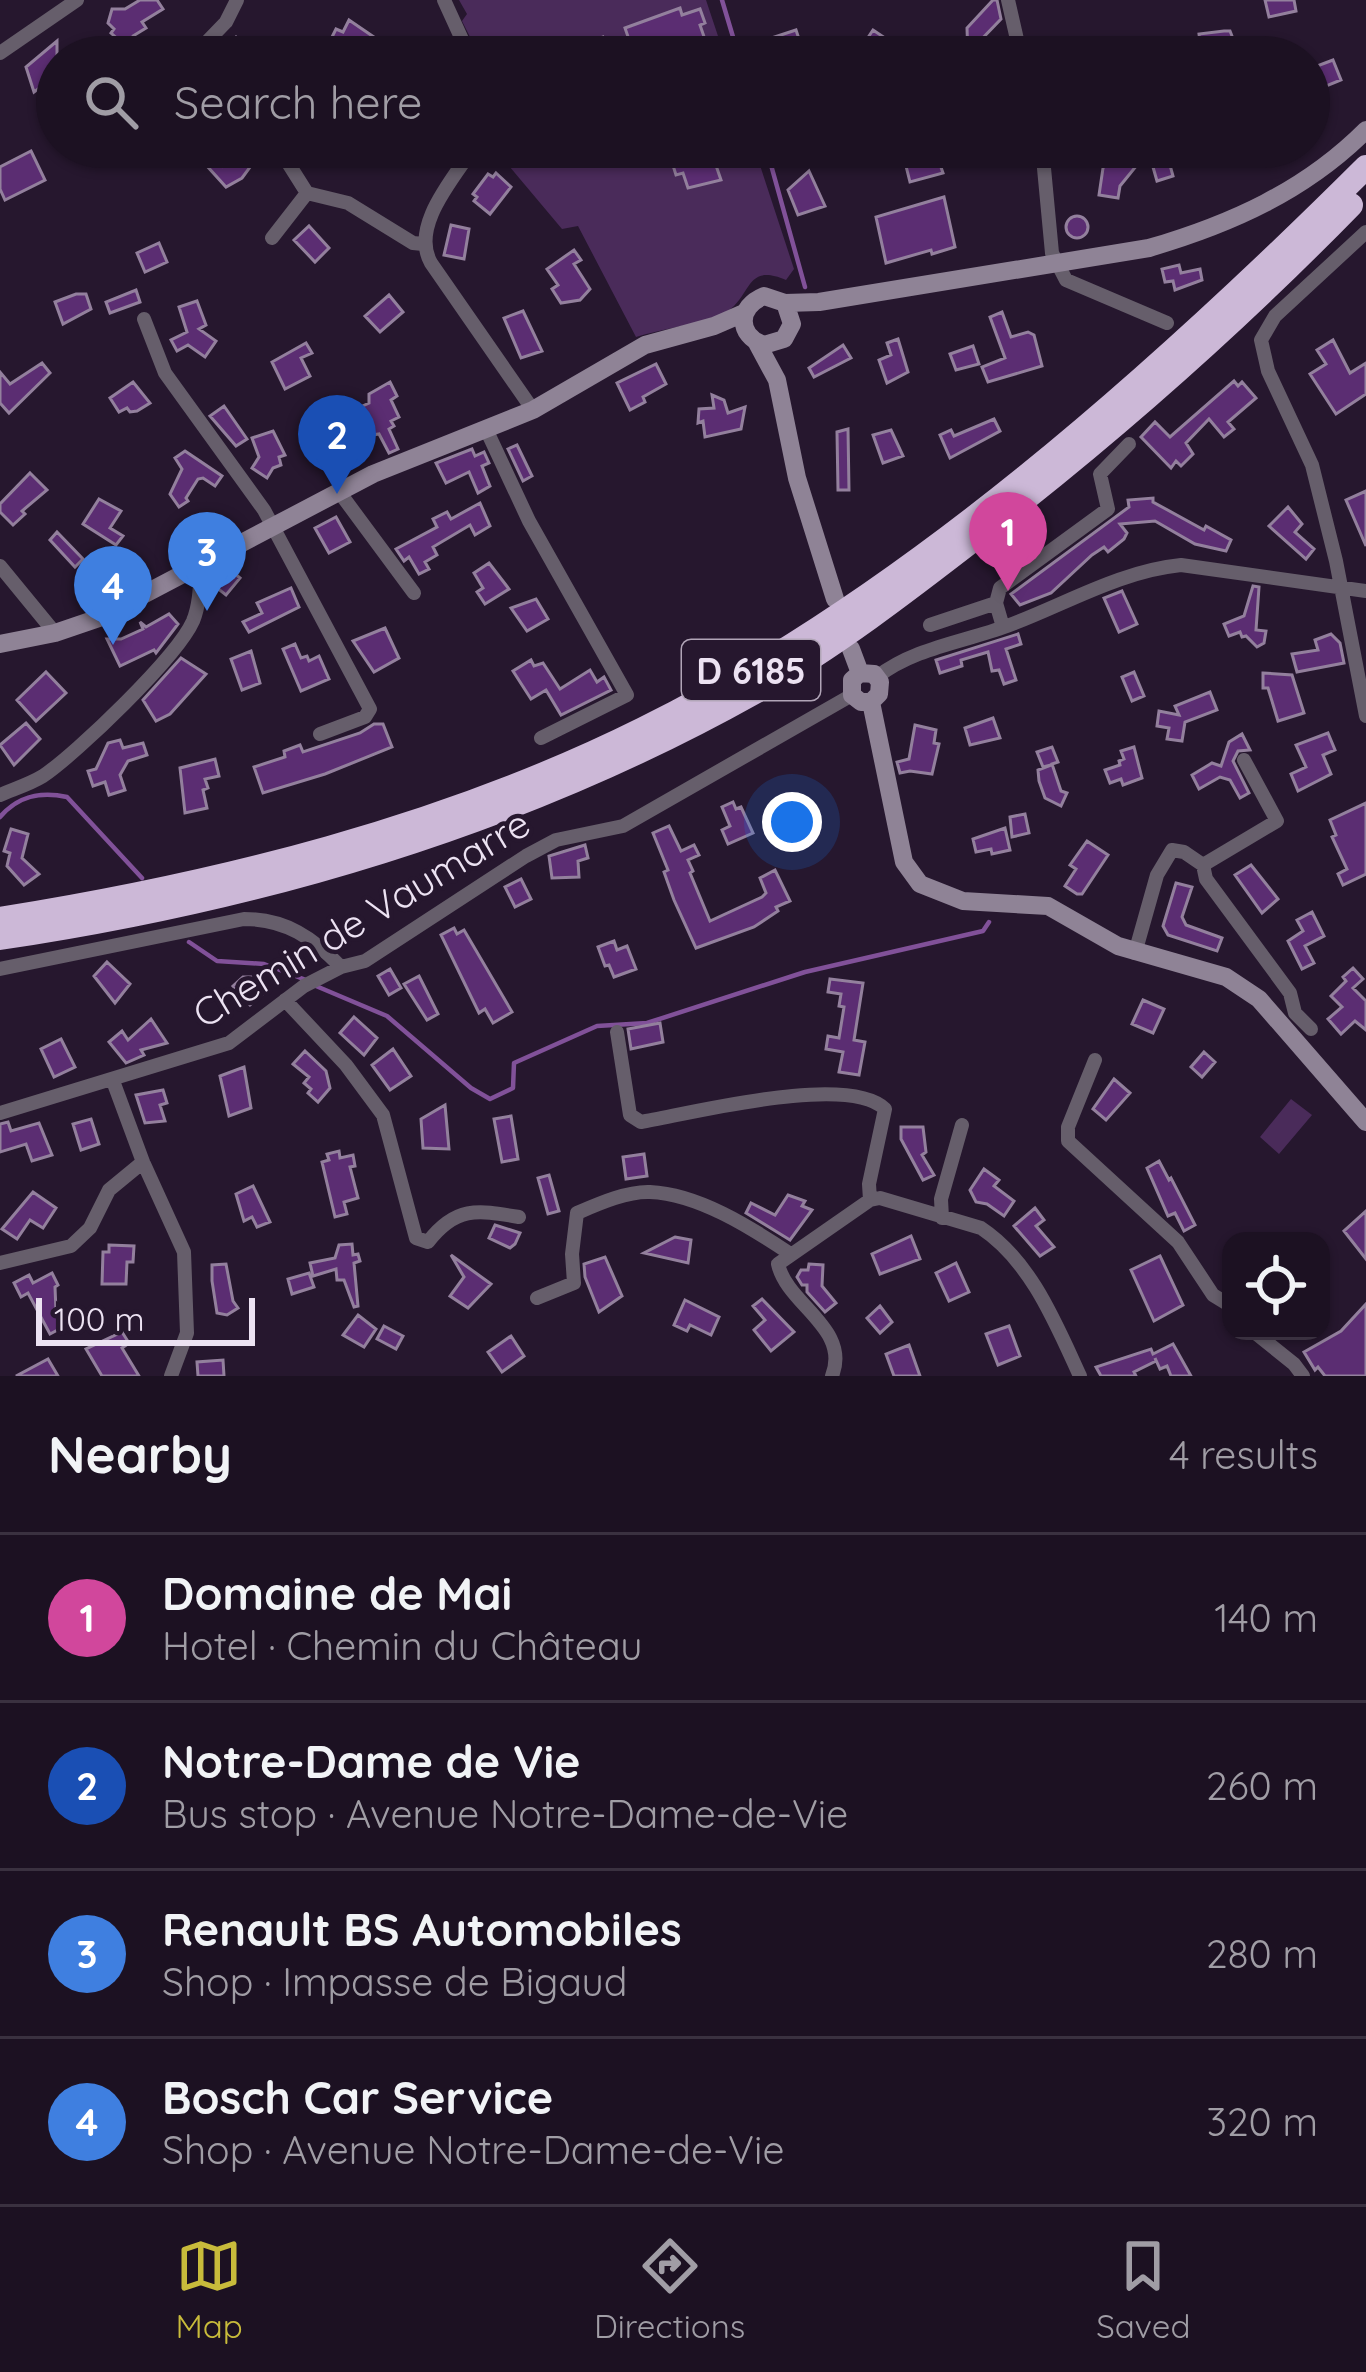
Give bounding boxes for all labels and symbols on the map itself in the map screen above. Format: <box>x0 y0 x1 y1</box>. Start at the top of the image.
pin: 2 <box>298 395 376 494</box>
pin: 1 <box>969 492 1047 591</box>
pin: 3 <box>168 512 246 611</box>
pin: 4 <box>74 546 152 645</box>
road number: D 6185 <box>682 640 820 700</box>
your location <box>762 792 822 852</box>
street label: Chemin de Vaumarre <box>184 798 538 1038</box>
scale bar <box>36 1292 255 1345</box>

